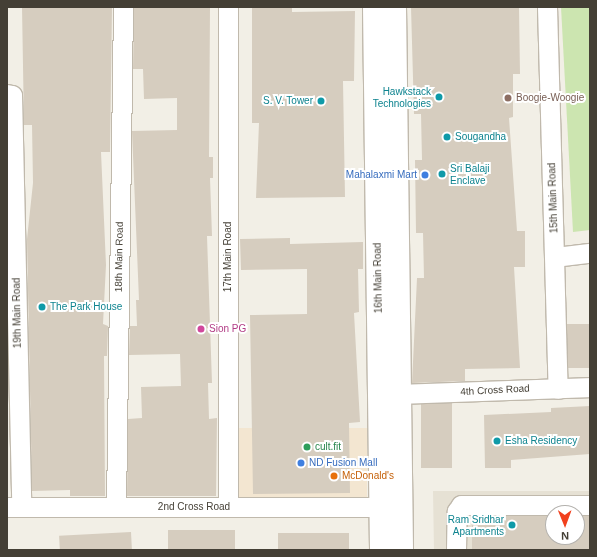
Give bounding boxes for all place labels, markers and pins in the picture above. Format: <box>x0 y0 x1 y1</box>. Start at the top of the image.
place label: Hawkstack Technologies <box>373 85 431 108</box>
marker: Hawkstack Technologies <box>434 92 444 102</box>
place label: Boogie-Woogie <box>516 92 584 104</box>
marker: Boogie-Woogie <box>503 93 513 103</box>
place label: S. V. Tower <box>263 95 313 107</box>
marker: S. V. Tower <box>316 96 326 106</box>
place label: Sougandha <box>455 131 506 143</box>
marker: Sougandha <box>442 132 452 142</box>
place label: Sri Balaji Enclave <box>450 162 489 186</box>
place label: Mahalaxmi Mart <box>346 169 417 181</box>
marker: Sri Balaji Enclave <box>437 169 447 179</box>
marker: Mahalaxmi Mart <box>420 170 430 180</box>
place label: The Park House <box>50 301 122 313</box>
marker: The Park House <box>37 302 47 312</box>
place label: Sion PG <box>209 323 246 335</box>
marker: Sion PG <box>196 324 206 334</box>
place label: Esha Residency <box>505 435 577 447</box>
marker: Esha Residency <box>492 436 502 446</box>
place label: cult.fit <box>315 441 341 453</box>
marker: cult.fit <box>302 442 312 452</box>
place label: ND Fusion Mall <box>309 457 377 469</box>
marker: ND Fusion Mall <box>296 458 306 468</box>
place label: McDonald's <box>342 470 394 482</box>
marker: McDonald's <box>329 471 339 481</box>
place label: Ram Sridhar Apartments <box>448 513 504 536</box>
marker: Ram Sridhar Apartments <box>507 520 517 530</box>

